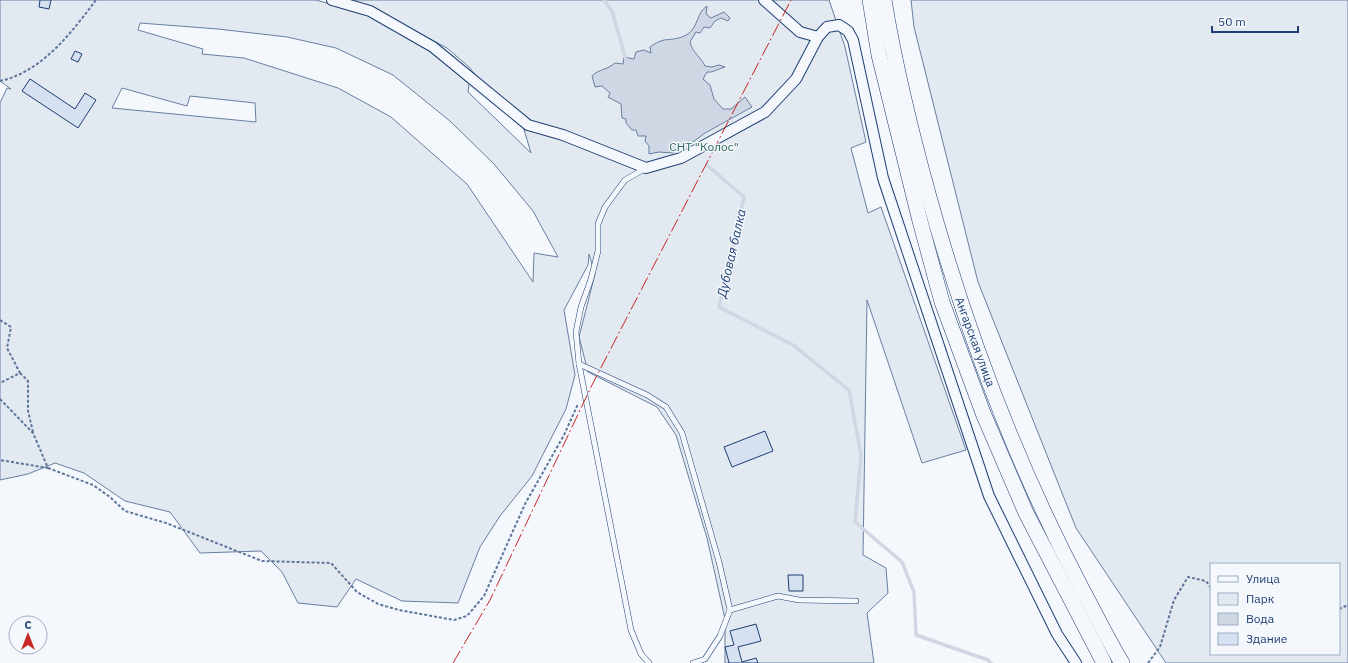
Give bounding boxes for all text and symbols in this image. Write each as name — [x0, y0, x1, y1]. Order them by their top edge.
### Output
scale bar — [1212, 8, 1298, 34]
text: 50 m — [1218, 14, 1246, 29]
park label: СНТ "Колос" — [669, 139, 739, 154]
water label: Дубовая балка — [713, 207, 750, 300]
street label: Ангарская улица — [952, 295, 999, 389]
legend — [1210, 563, 1340, 655]
text: Улица — [1246, 571, 1280, 586]
text: Парк — [1246, 591, 1275, 606]
text: Вода — [1246, 611, 1275, 626]
north arrow — [8, 615, 48, 655]
text: С — [24, 618, 32, 632]
text: Здание — [1246, 631, 1288, 646]

